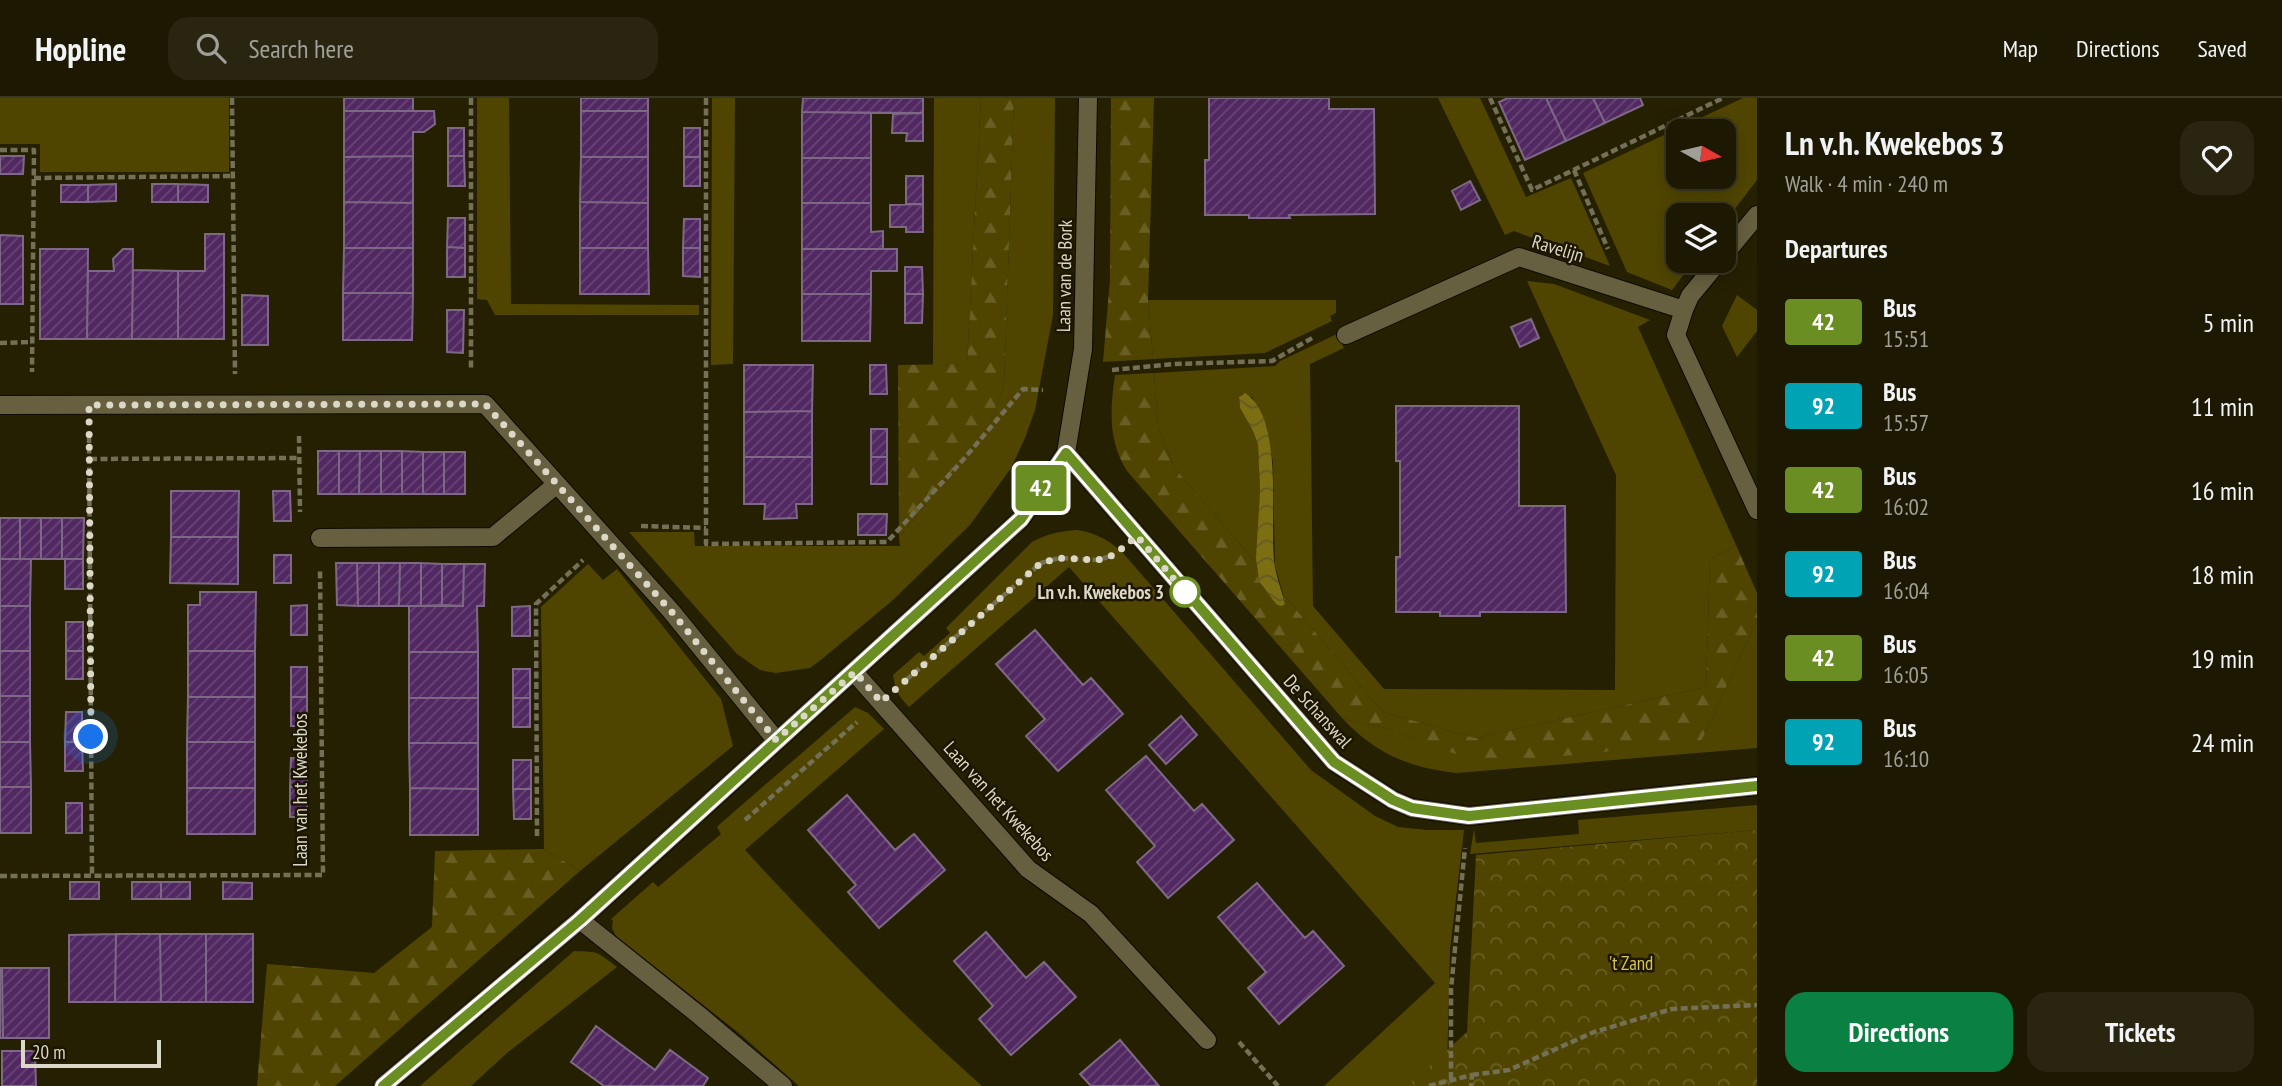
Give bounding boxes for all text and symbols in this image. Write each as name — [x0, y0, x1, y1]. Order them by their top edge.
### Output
search box — [168, 17, 658, 80]
text: Hopline — [35, 27, 126, 70]
icon: search — [192, 29, 230, 67]
text: Search here — [248, 32, 354, 65]
text: Map — [2003, 33, 2038, 64]
text: Directions — [2076, 33, 2160, 64]
text: Saved — [2198, 33, 2247, 64]
north arrow — [1666, 119, 1736, 189]
map controls — [1666, 119, 1736, 273]
text: Ln v.h. Kwekebos 3 — [1785, 121, 2005, 164]
button: heart — [2180, 121, 2254, 195]
text: Walk · 4 min · 240 m — [1785, 169, 1948, 198]
button: layers — [1666, 203, 1736, 273]
street label: Laan van de Bork — [1051, 219, 1077, 332]
street label: Ravelijn — [1529, 229, 1587, 267]
text: Departures — [1785, 232, 1888, 265]
text: Bus — [1883, 291, 1916, 324]
text: 42 — [1812, 306, 1835, 337]
text: 5 min — [2203, 306, 2254, 339]
text: 15:51 — [1883, 324, 1929, 353]
text: Bus — [1883, 375, 1916, 408]
text: 92 — [1812, 390, 1835, 421]
text: 11 min — [2191, 390, 2254, 423]
text: 15:57 — [1883, 408, 1929, 437]
text: Bus — [1883, 459, 1916, 492]
line badge: 42 — [1010, 465, 1072, 511]
text: 42 — [1030, 472, 1052, 503]
text: 42 — [1812, 474, 1835, 505]
text: 16 min — [2191, 474, 2254, 507]
text: 16:02 — [1883, 492, 1929, 521]
text: Bus — [1883, 543, 1916, 576]
text: 92 — [1812, 558, 1835, 589]
text: 18 min — [2191, 558, 2254, 591]
text: 16:04 — [1883, 576, 1929, 605]
marker: Ln v.h. Kwekebos 3 — [1170, 577, 1200, 607]
place label: Ln v.h. Kwekebos 3 — [1037, 580, 1164, 604]
text: Bus — [1883, 627, 1916, 660]
text: 42 — [1812, 642, 1835, 673]
text: 19 min — [2191, 642, 2254, 675]
text: 16:05 — [1883, 660, 1929, 689]
street label: De Schanswal — [1279, 669, 1358, 753]
text: Bus — [1883, 711, 1916, 744]
street label: Laan van het Kwekebos — [288, 713, 312, 867]
your location — [73, 719, 108, 754]
text: 92 — [1812, 726, 1835, 757]
text: 24 min — [2191, 726, 2254, 759]
street label: Laan van het Kwekebos — [939, 736, 1059, 866]
text: 16:10 — [1883, 744, 1929, 773]
park label: 't Zand — [1609, 951, 1653, 975]
button: Directions — [1785, 992, 2013, 1072]
button: Tickets — [2027, 992, 2254, 1072]
scale bar — [21, 1037, 161, 1069]
text: 20 m — [32, 1040, 66, 1064]

